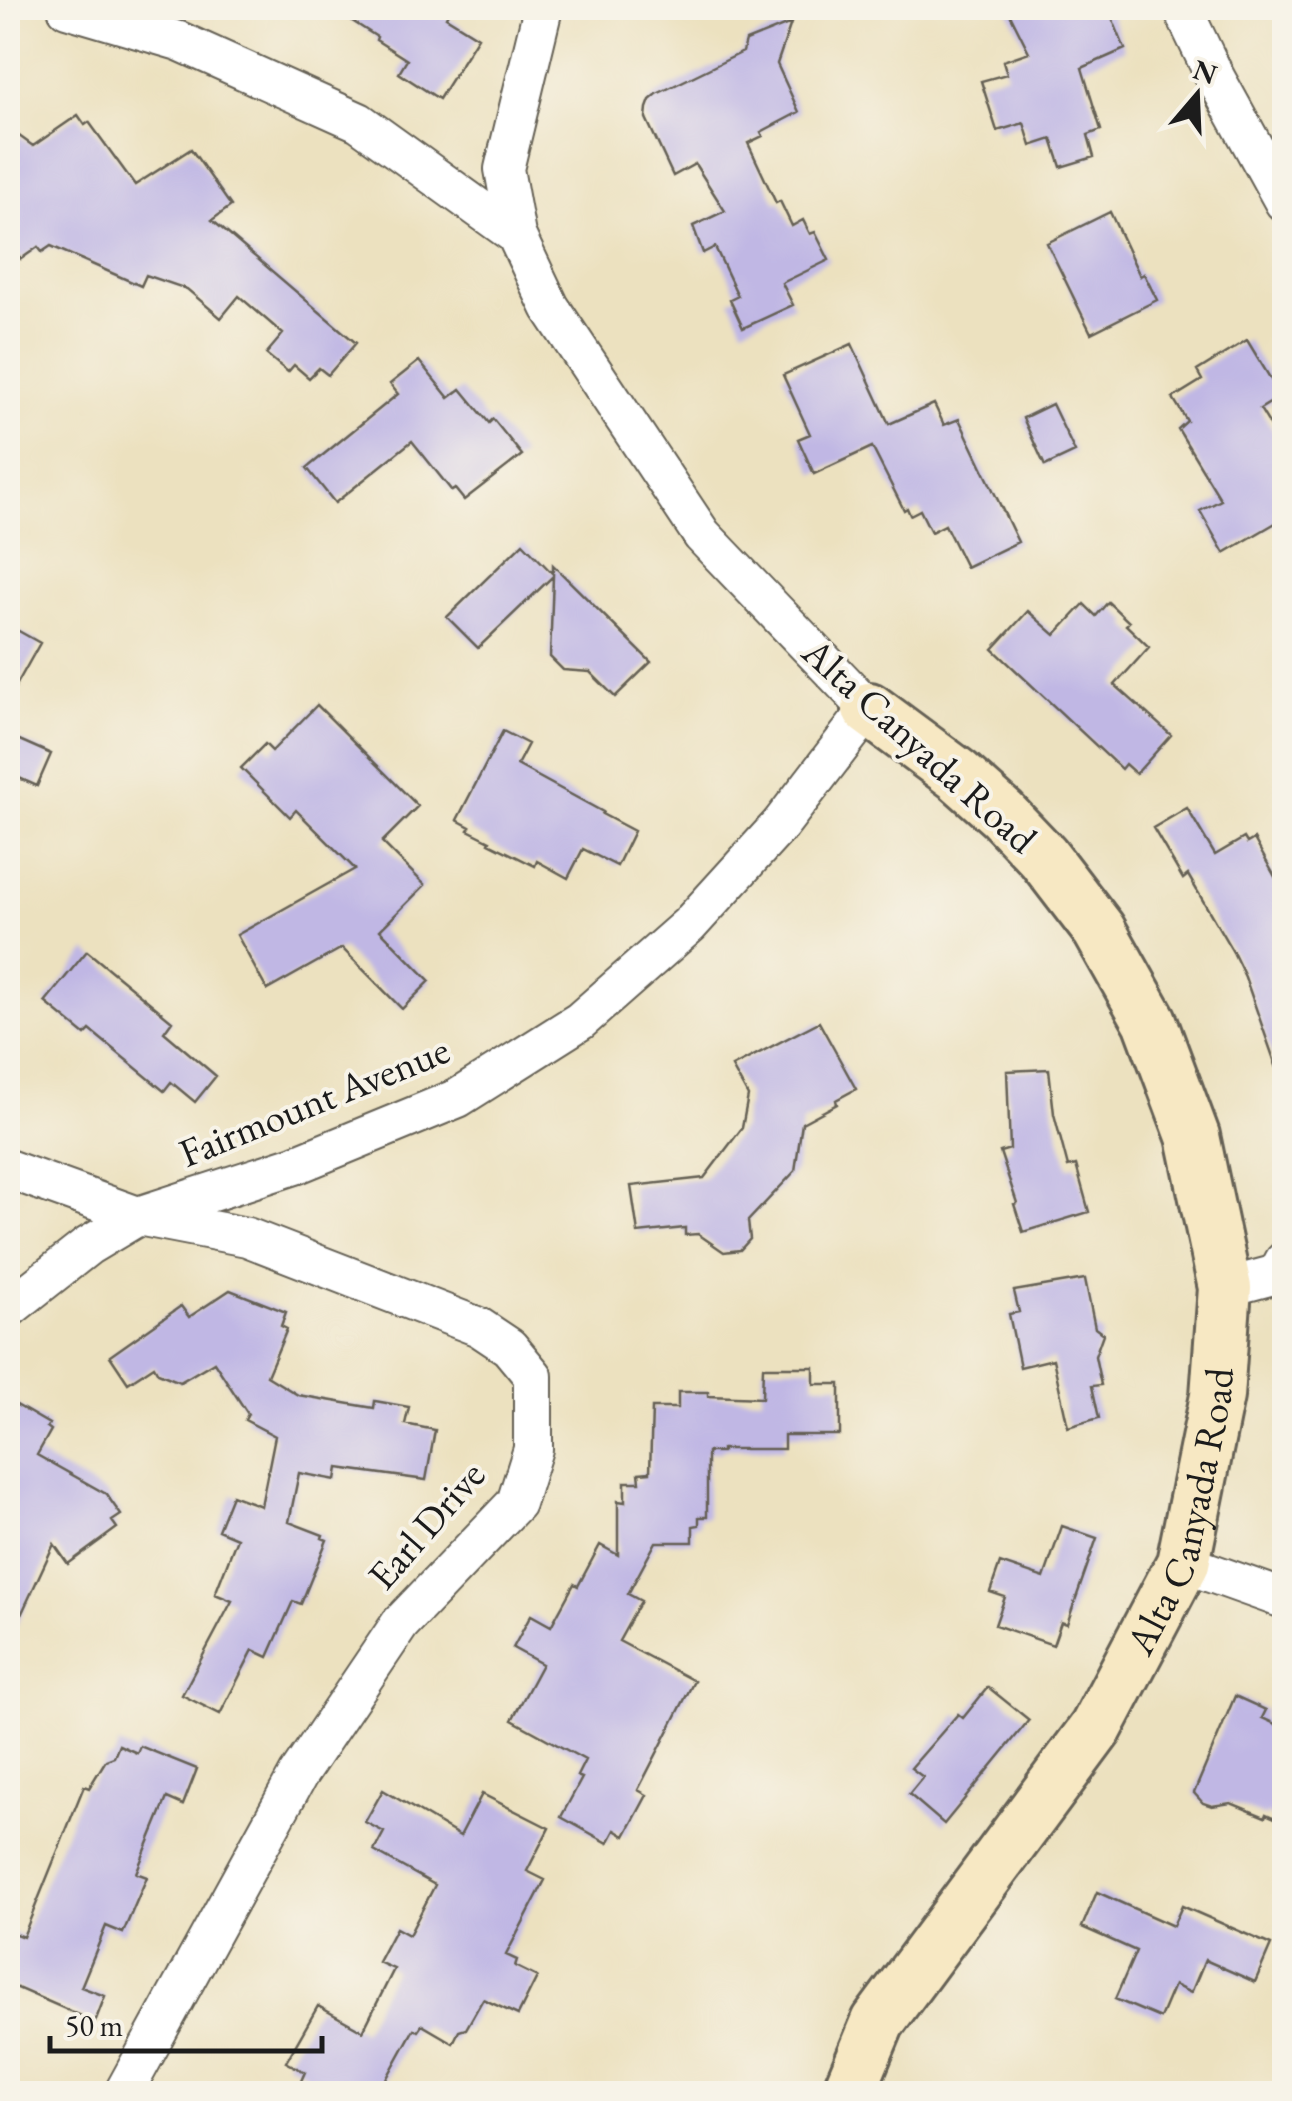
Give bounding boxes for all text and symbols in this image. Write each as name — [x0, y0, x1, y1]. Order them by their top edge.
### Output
north arrow — [1147, 45, 1247, 145]
text: N — [1189, 51, 1222, 92]
street label: Alta Canyada Road — [791, 625, 1049, 865]
street label: Fairmount Avenue — [171, 1023, 457, 1179]
street label: Alta Canyada Road — [1113, 1365, 1245, 1664]
street label: Earl Drive — [356, 1450, 496, 1600]
scale bar — [50, 1991, 322, 2053]
text: 50 m — [65, 2006, 123, 2045]

